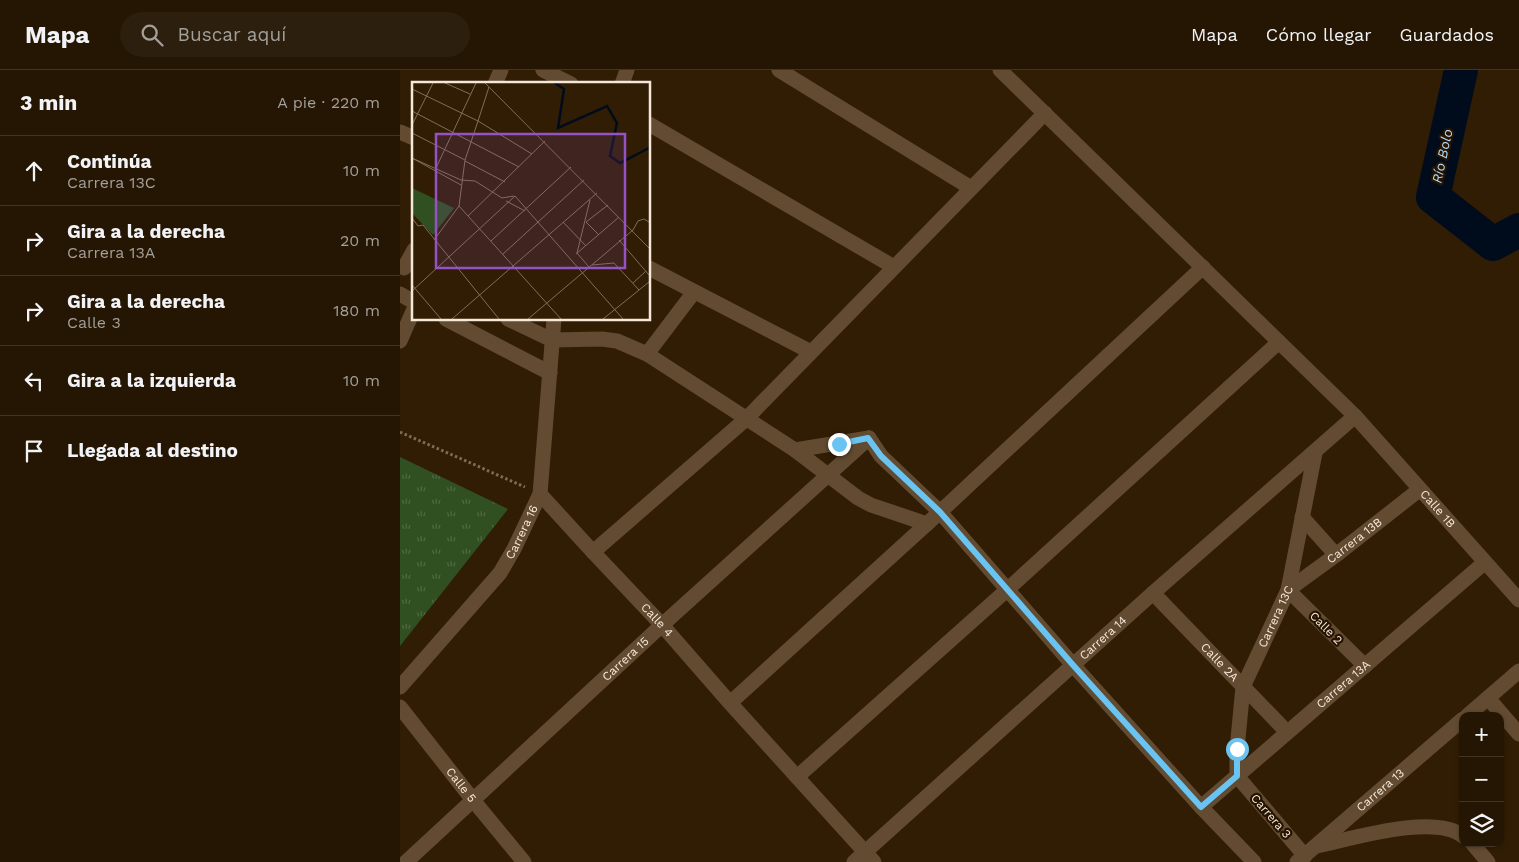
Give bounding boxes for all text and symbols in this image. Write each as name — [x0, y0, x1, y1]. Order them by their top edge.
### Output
search box — [120, 12, 470, 57]
text: Mapa — [25, 21, 90, 49]
icon: search — [138, 21, 166, 49]
text: Buscar aquí — [178, 23, 286, 46]
text: Mapa — [1191, 24, 1238, 45]
text: Cómo llegar — [1266, 24, 1372, 45]
text: Guardados — [1400, 24, 1494, 45]
inset map — [412, 82, 650, 320]
text: 3 min — [20, 90, 77, 115]
text: A pie · 220 m — [277, 93, 380, 112]
water label: Río Bolo — [1428, 127, 1456, 185]
text: Continúa — [67, 150, 151, 173]
icon: ahead — [20, 157, 48, 185]
text: 10 m — [343, 161, 380, 180]
text: Carrera 13C — [67, 173, 156, 192]
text: Gira a la derecha — [67, 220, 225, 243]
icon: right — [20, 227, 48, 255]
text: 20 m — [340, 231, 380, 250]
text: Carrera 13A — [67, 243, 155, 262]
text: Gira a la derecha — [67, 290, 225, 313]
icon: right — [20, 297, 48, 325]
text: 180 m — [333, 301, 380, 320]
text: Calle 3 — [67, 313, 121, 332]
icon: left — [20, 367, 48, 395]
text: Gira a la izquierda — [67, 369, 236, 392]
text: 10 m — [343, 371, 380, 390]
route end — [828, 433, 851, 456]
icon: arrive — [20, 437, 48, 465]
text: Llegada al destino — [67, 439, 238, 462]
street label: Calle 1B — [1417, 487, 1458, 531]
street label: Carrera 16 — [503, 503, 541, 562]
street label: Carrera 13B — [1324, 515, 1385, 566]
street label: Carrera 13C — [1255, 583, 1296, 650]
street label: Calle 4 — [638, 600, 676, 640]
street label: Calle 2 — [1307, 609, 1345, 647]
street label: Carrera 14 — [1077, 613, 1130, 663]
street label: Carrera 15 — [599, 634, 652, 684]
street label: Calle 2A — [1198, 640, 1242, 684]
street label: Carrera 13A — [1314, 657, 1373, 711]
map controls — [1459, 712, 1504, 847]
button: + — [1459, 712, 1504, 757]
route start — [1226, 738, 1249, 761]
button: − — [1459, 757, 1504, 802]
street label: Calle 5 — [443, 765, 479, 805]
street label: Carrera 13 — [1354, 766, 1407, 815]
street label: Carrera 3 — [1248, 791, 1294, 841]
button: layers — [1459, 802, 1504, 847]

